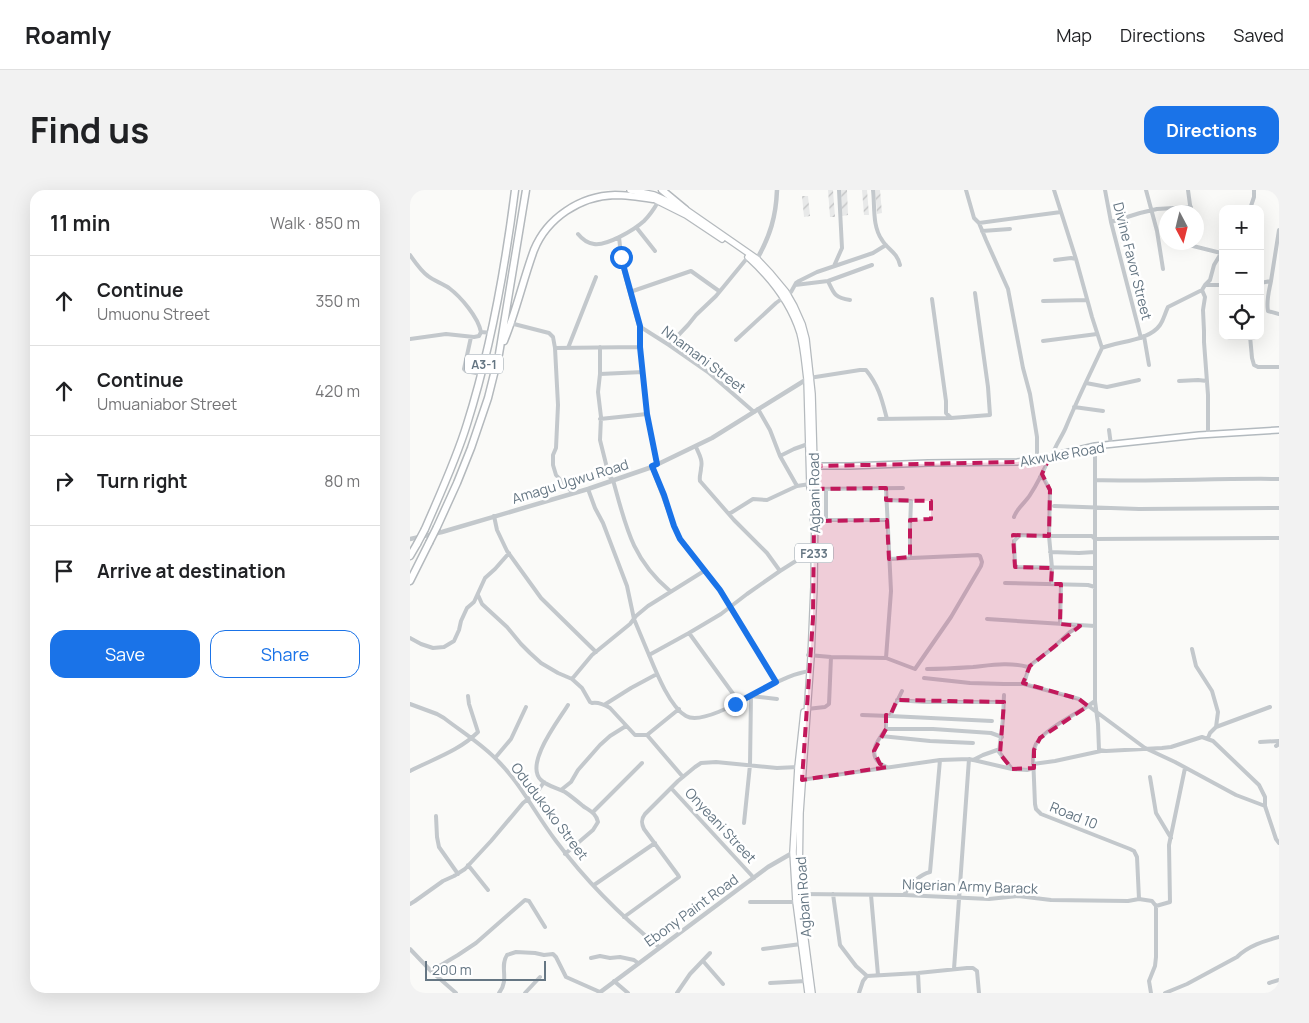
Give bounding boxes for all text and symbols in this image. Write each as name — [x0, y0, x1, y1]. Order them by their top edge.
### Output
text: Roamly — [25, 18, 111, 51]
text: Map — [1056, 23, 1092, 47]
text: Directions — [1120, 23, 1205, 47]
text: Saved — [1233, 23, 1284, 47]
text: Find us — [30, 106, 149, 154]
button: Directions — [1144, 106, 1279, 154]
street label: Divine Favor Street — [1109, 200, 1157, 322]
north arrow — [1159, 205, 1204, 250]
map controls — [1219, 205, 1264, 340]
button: + — [1219, 205, 1264, 250]
text: 11 min — [50, 209, 111, 237]
text: Walk · 850 m — [270, 212, 360, 234]
route start — [610, 246, 633, 269]
button: − — [1219, 250, 1264, 295]
text: Continue — [97, 277, 183, 303]
icon: ahead — [50, 287, 78, 315]
text: 350 m — [315, 290, 360, 312]
button: locate — [1219, 295, 1264, 340]
text: Umuonu Street — [97, 303, 210, 325]
street label: Nnamani Street — [658, 321, 750, 397]
road number: A3-1 — [465, 354, 503, 373]
text: Continue — [97, 367, 183, 393]
icon: ahead — [50, 377, 78, 405]
text: 420 m — [315, 380, 360, 402]
text: Umuaniabor Street — [97, 393, 237, 415]
street label: Akwuke Road — [1018, 437, 1106, 471]
street label: Agbani Road — [804, 452, 824, 534]
street label: Amagu Ugwu Road — [509, 454, 631, 508]
icon: right — [50, 467, 78, 495]
text: Turn right — [97, 468, 187, 494]
text: 80 m — [324, 470, 360, 492]
road number: F233 — [795, 543, 833, 562]
icon: arrive — [50, 557, 78, 585]
text: Arrive at destination — [97, 558, 286, 584]
button: Save — [50, 630, 200, 678]
button: Share — [210, 630, 360, 678]
route end — [724, 693, 747, 716]
street label: Odudukoko Street — [507, 758, 593, 864]
street label: Onyeani Street — [681, 783, 761, 867]
street label: Road 10 — [1047, 797, 1101, 833]
street label: Agbani Road — [791, 856, 815, 938]
street label: Ebony Paint Road — [640, 869, 742, 951]
street label: Nigerian Army Barack — [902, 874, 1039, 898]
scale bar — [425, 958, 546, 981]
text: 200 m — [432, 960, 472, 979]

